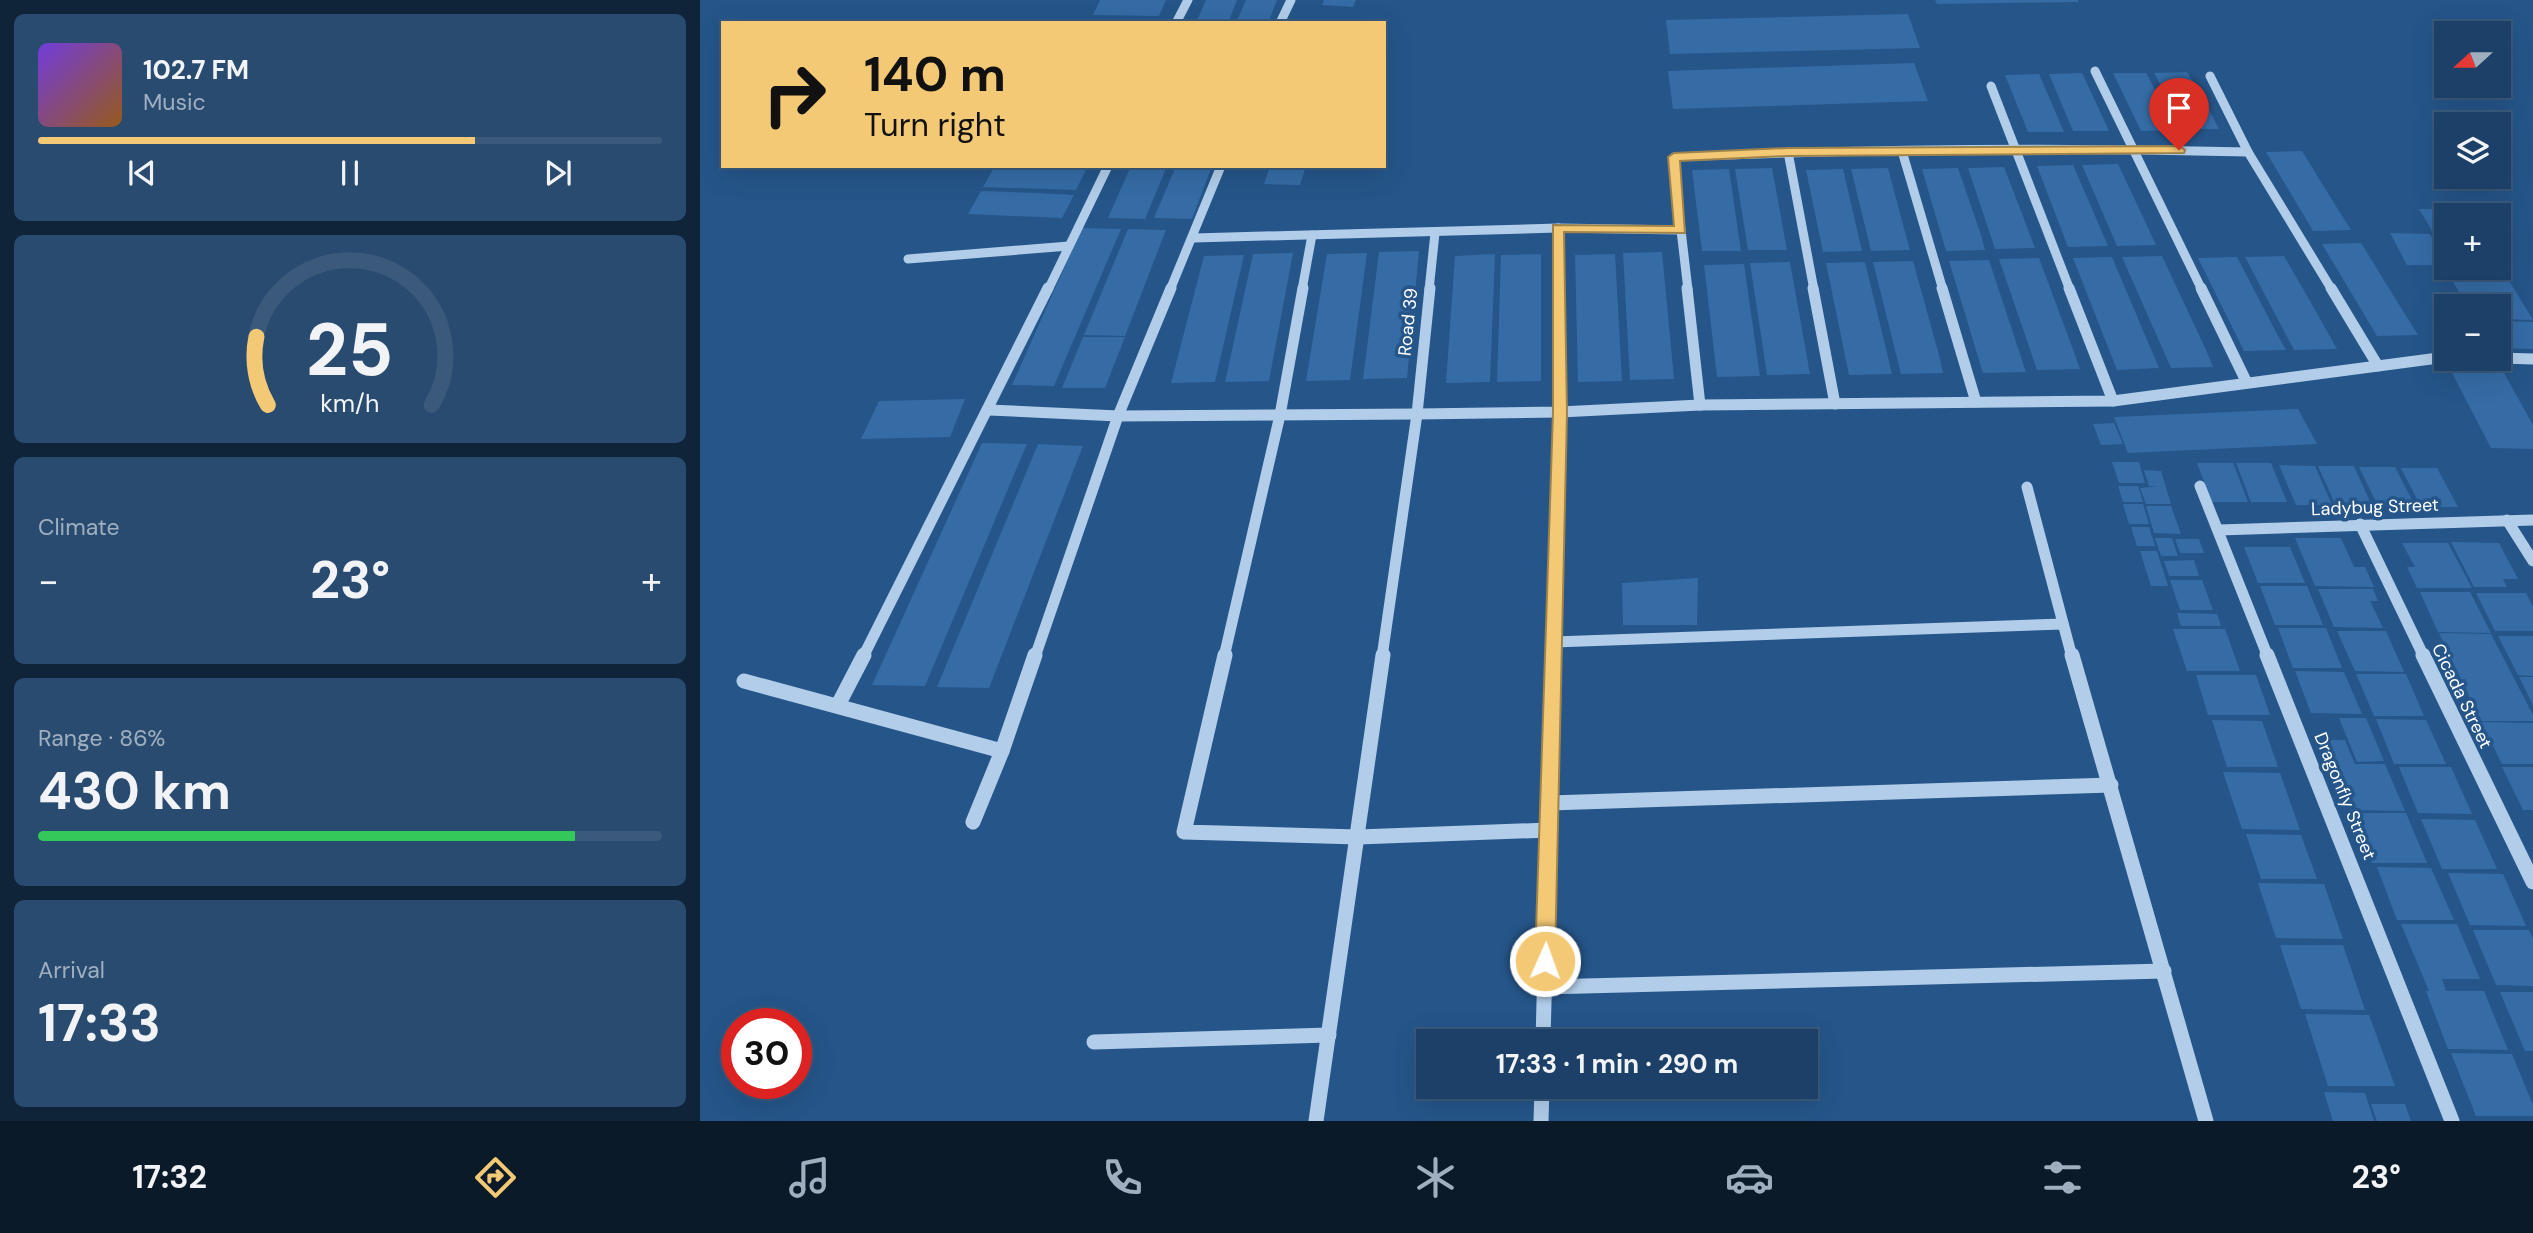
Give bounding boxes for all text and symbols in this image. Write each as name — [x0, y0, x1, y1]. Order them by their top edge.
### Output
north arrow — [2434, 21, 2511, 98]
map controls — [2434, 21, 2511, 371]
text: 140 m — [864, 42, 1006, 106]
icon: right — [749, 49, 840, 140]
text: 102.7 FM — [143, 53, 249, 87]
pin — [2149, 78, 2209, 150]
text: Music — [143, 87, 206, 117]
icon: arrive — [2160, 89, 2198, 127]
text: Turn right — [864, 104, 1006, 146]
button: layers — [2434, 112, 2511, 189]
icon: previous — [123, 154, 161, 192]
icon: pause — [331, 154, 369, 192]
icon: next — [539, 154, 577, 192]
button: + — [2434, 203, 2511, 280]
street label: Road 39 — [1393, 287, 1423, 357]
button: − — [2434, 294, 2511, 371]
text: 25 — [306, 304, 394, 399]
text: km/h — [320, 387, 380, 420]
street label: Ladybug Street — [2311, 493, 2439, 521]
text: Climate — [38, 512, 120, 542]
text: 23° — [310, 546, 390, 614]
text: − — [38, 556, 59, 606]
text: + — [641, 556, 662, 606]
street label: Cicada Street — [2426, 639, 2498, 753]
text: Range · 86% — [38, 723, 165, 753]
street label: Dragonfly Street — [2309, 729, 2381, 863]
text: 430 km — [38, 757, 231, 825]
position arrow — [1508, 924, 1582, 998]
text: Arrival — [38, 955, 105, 985]
text: 17:33 — [38, 989, 161, 1057]
speed limit sign: 30 — [721, 1008, 812, 1099]
text: 17:33 · 1 min · 290 m — [1496, 1047, 1738, 1081]
icon: directions — [471, 1153, 520, 1202]
icon: music — [785, 1153, 834, 1202]
icon: phone — [1098, 1153, 1147, 1202]
icon: climate — [1411, 1153, 1460, 1202]
icon: car — [1725, 1153, 1774, 1202]
icon: filters — [2038, 1153, 2087, 1202]
text: 17:32 — [132, 1156, 207, 1198]
text: 23° — [2351, 1156, 2401, 1198]

